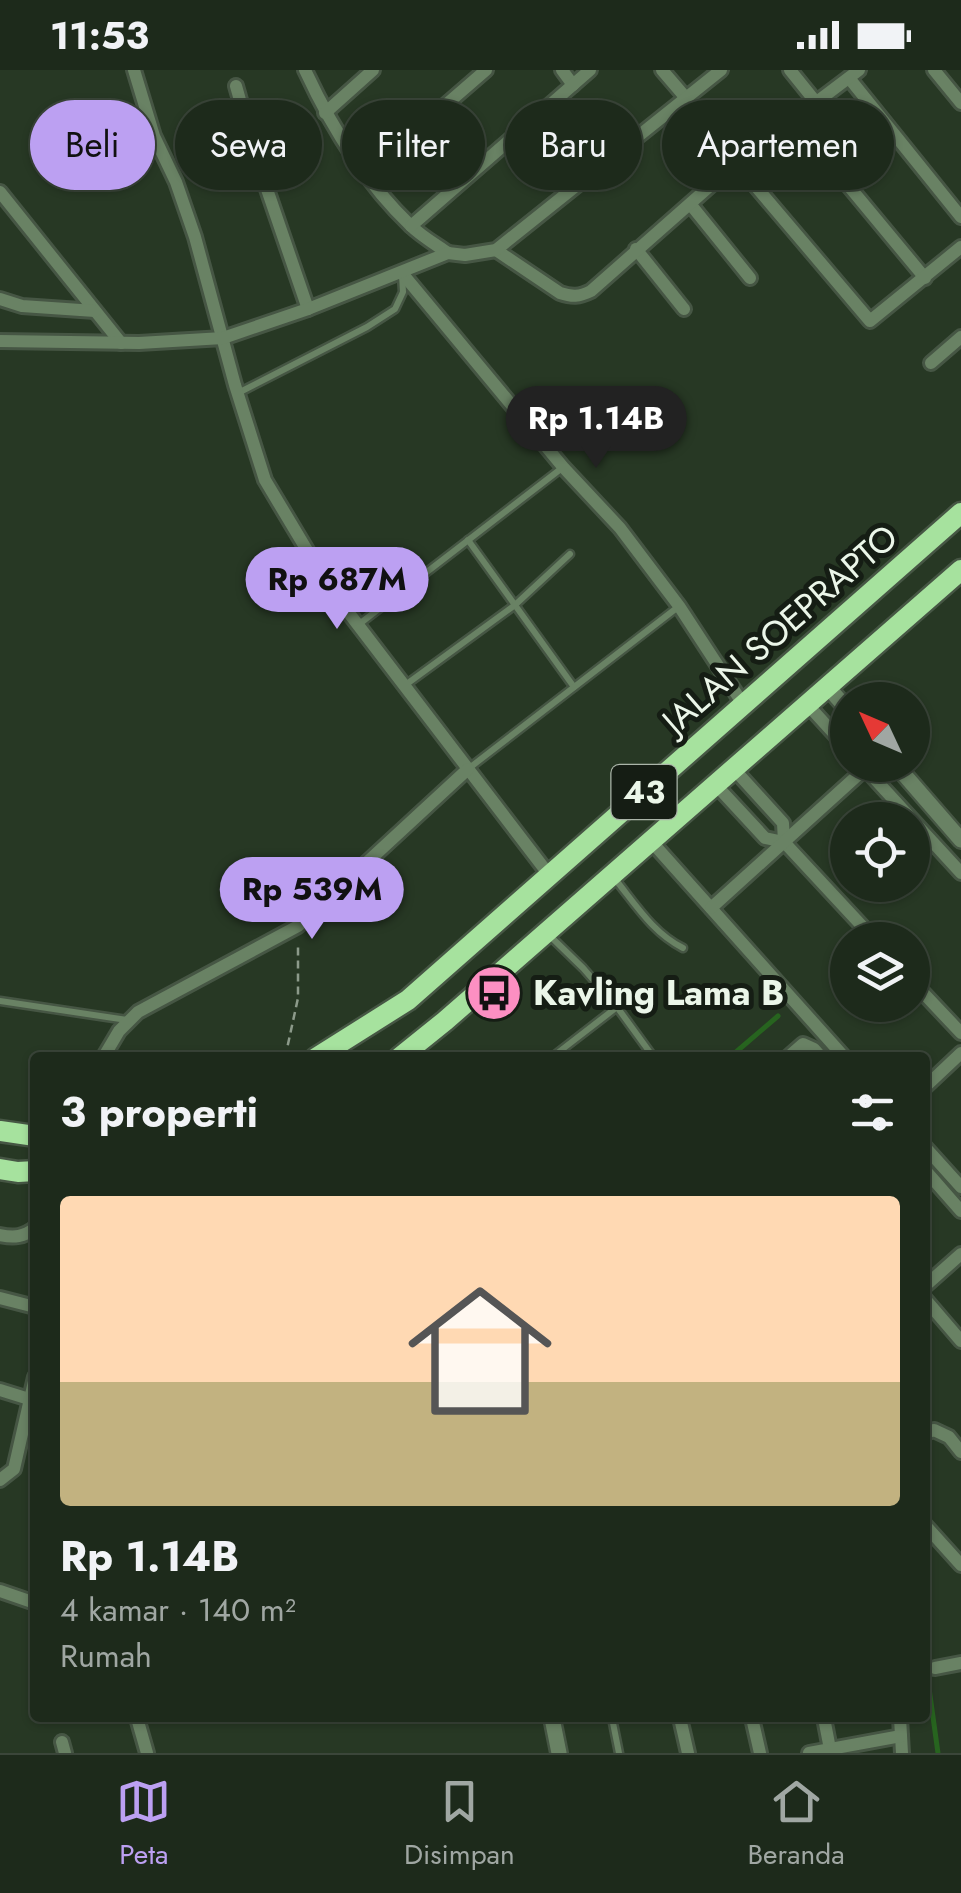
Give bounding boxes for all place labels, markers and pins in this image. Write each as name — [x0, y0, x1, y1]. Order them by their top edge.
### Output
pin: Rp 1.14B — [493, 386, 699, 471]
pin: Rp 687M — [245, 547, 429, 632]
pin: Rp 539M — [220, 857, 404, 942]
bus stop icon: Kavling Lama B — [464, 963, 524, 1023]
place label: Kavling Lama B — [533, 968, 784, 1018]

